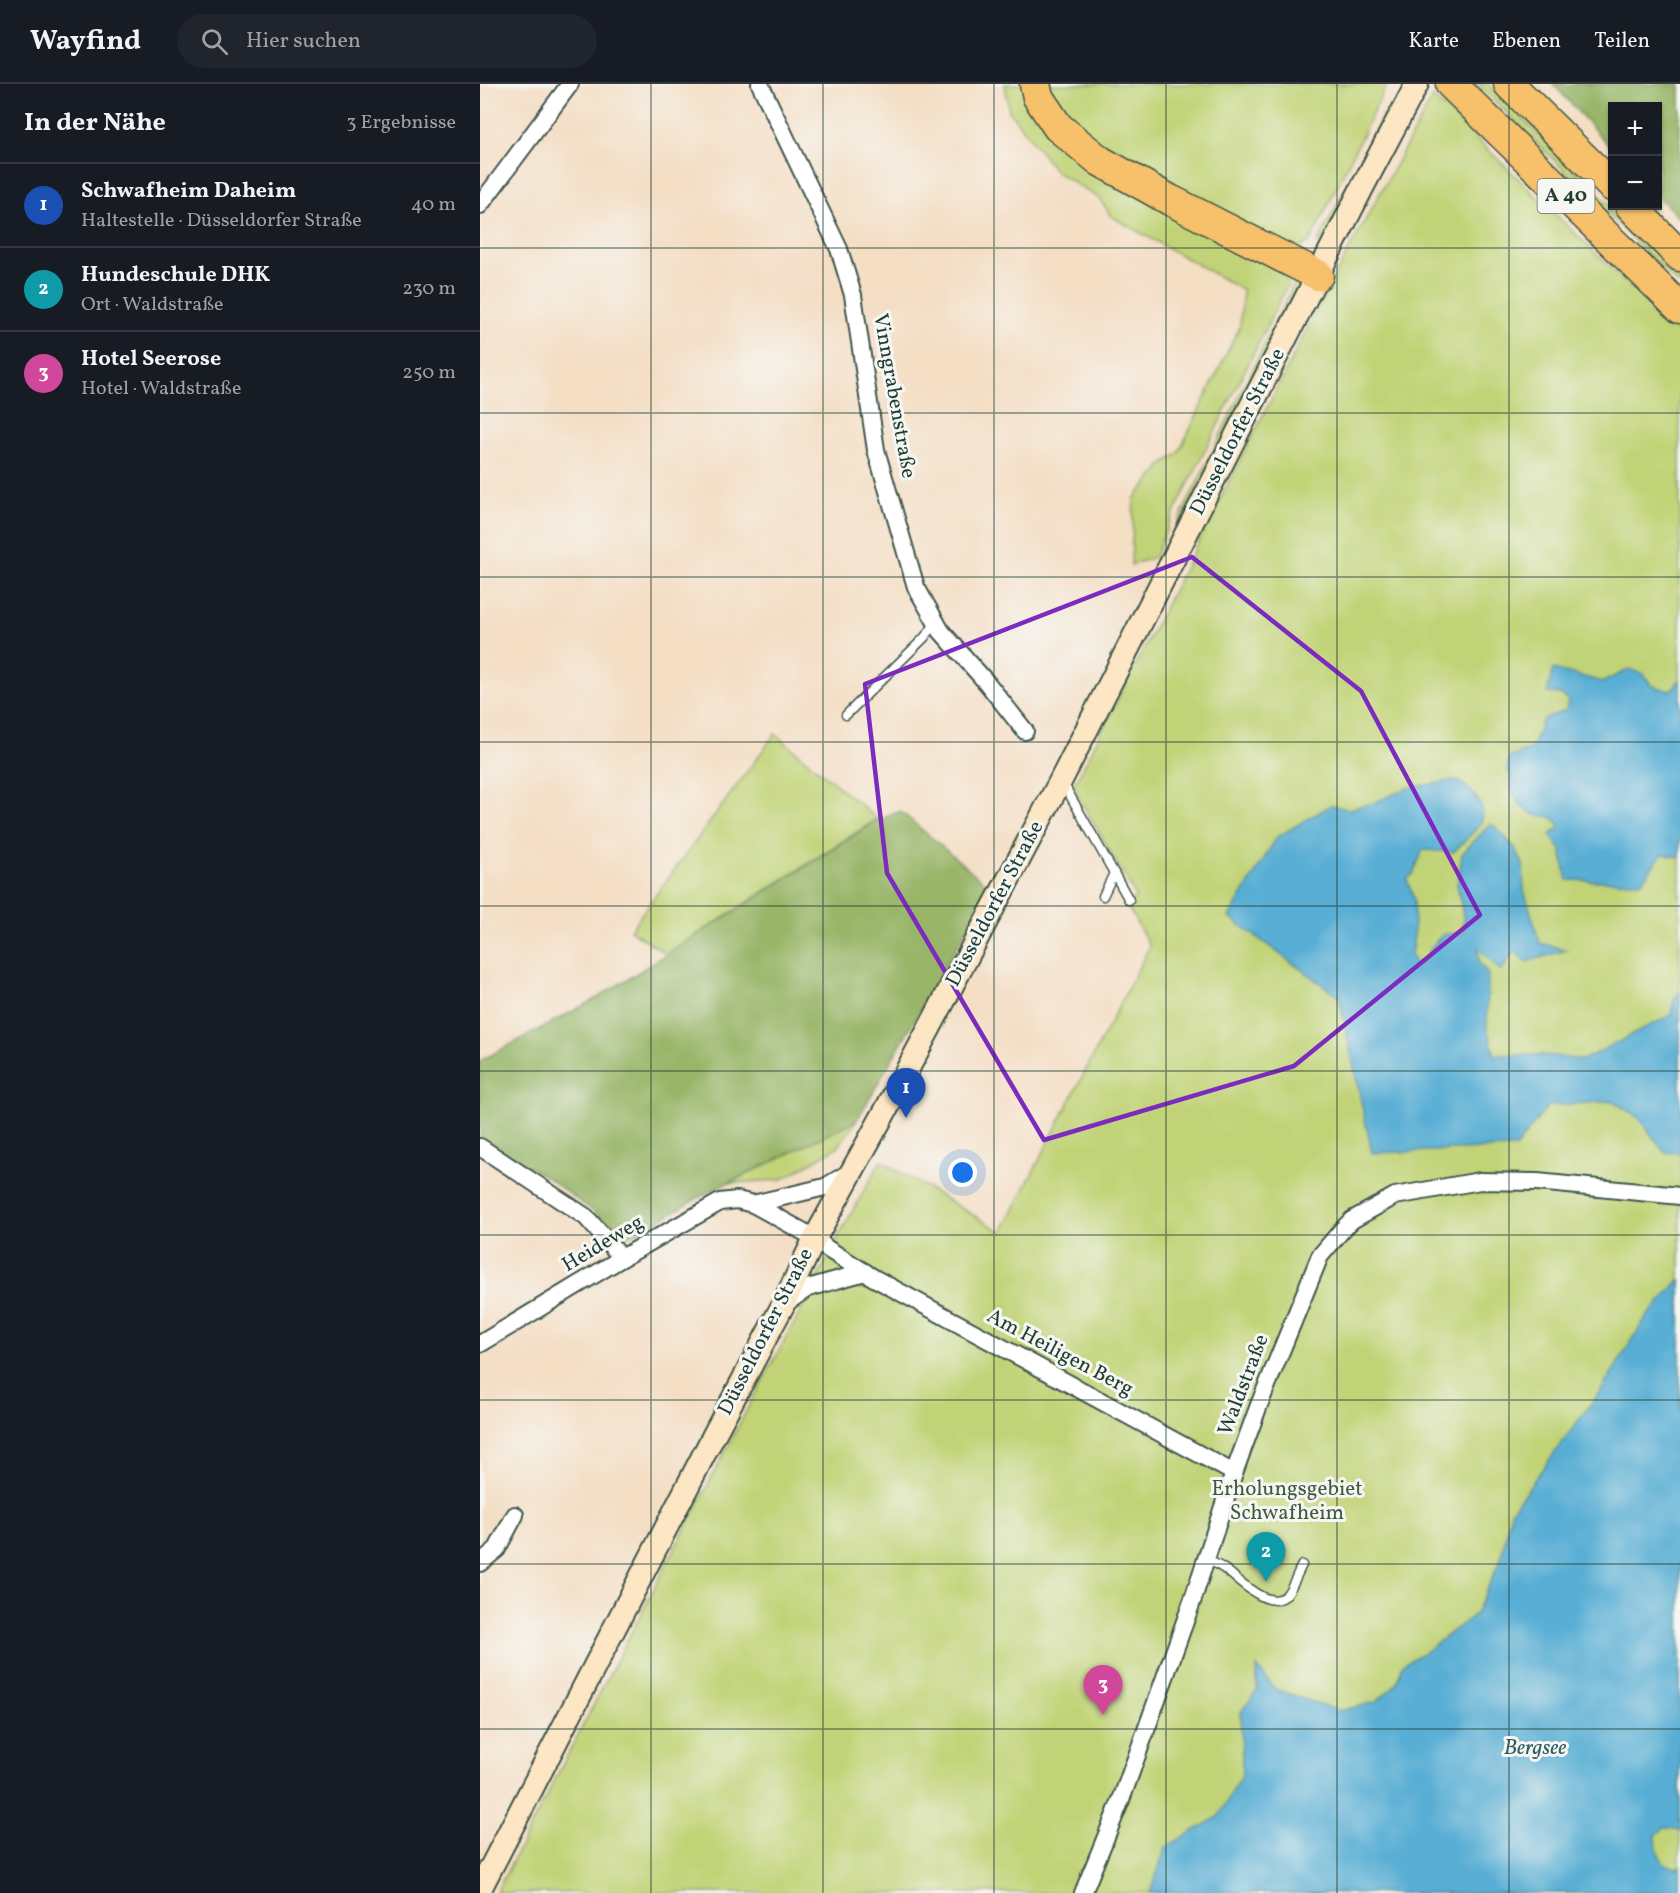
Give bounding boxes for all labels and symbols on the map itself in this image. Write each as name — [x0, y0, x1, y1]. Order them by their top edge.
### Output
road number: A 40 — [1538, 179, 1594, 213]
street label: Vinngrabenstraße — [865, 311, 923, 481]
street label: Düsseldorfer Straße — [1183, 343, 1293, 521]
street label: Düsseldorfer Straße — [939, 816, 1051, 992]
pin: 1 — [886, 1068, 926, 1118]
your location — [948, 1158, 977, 1187]
street label: Heideweg — [557, 1208, 649, 1280]
street label: Düsseldorfer Straße — [711, 1243, 821, 1421]
street label: Am Heiligen Berg — [982, 1302, 1138, 1404]
street label: Waldstraße — [1211, 1330, 1277, 1440]
park label: Erholungsgebiet Schwafheim — [1211, 1475, 1363, 1528]
pin: 2 — [1246, 1532, 1286, 1582]
pin: 3 — [1084, 1666, 1122, 1715]
water label: Bergsee — [1504, 1733, 1566, 1764]

